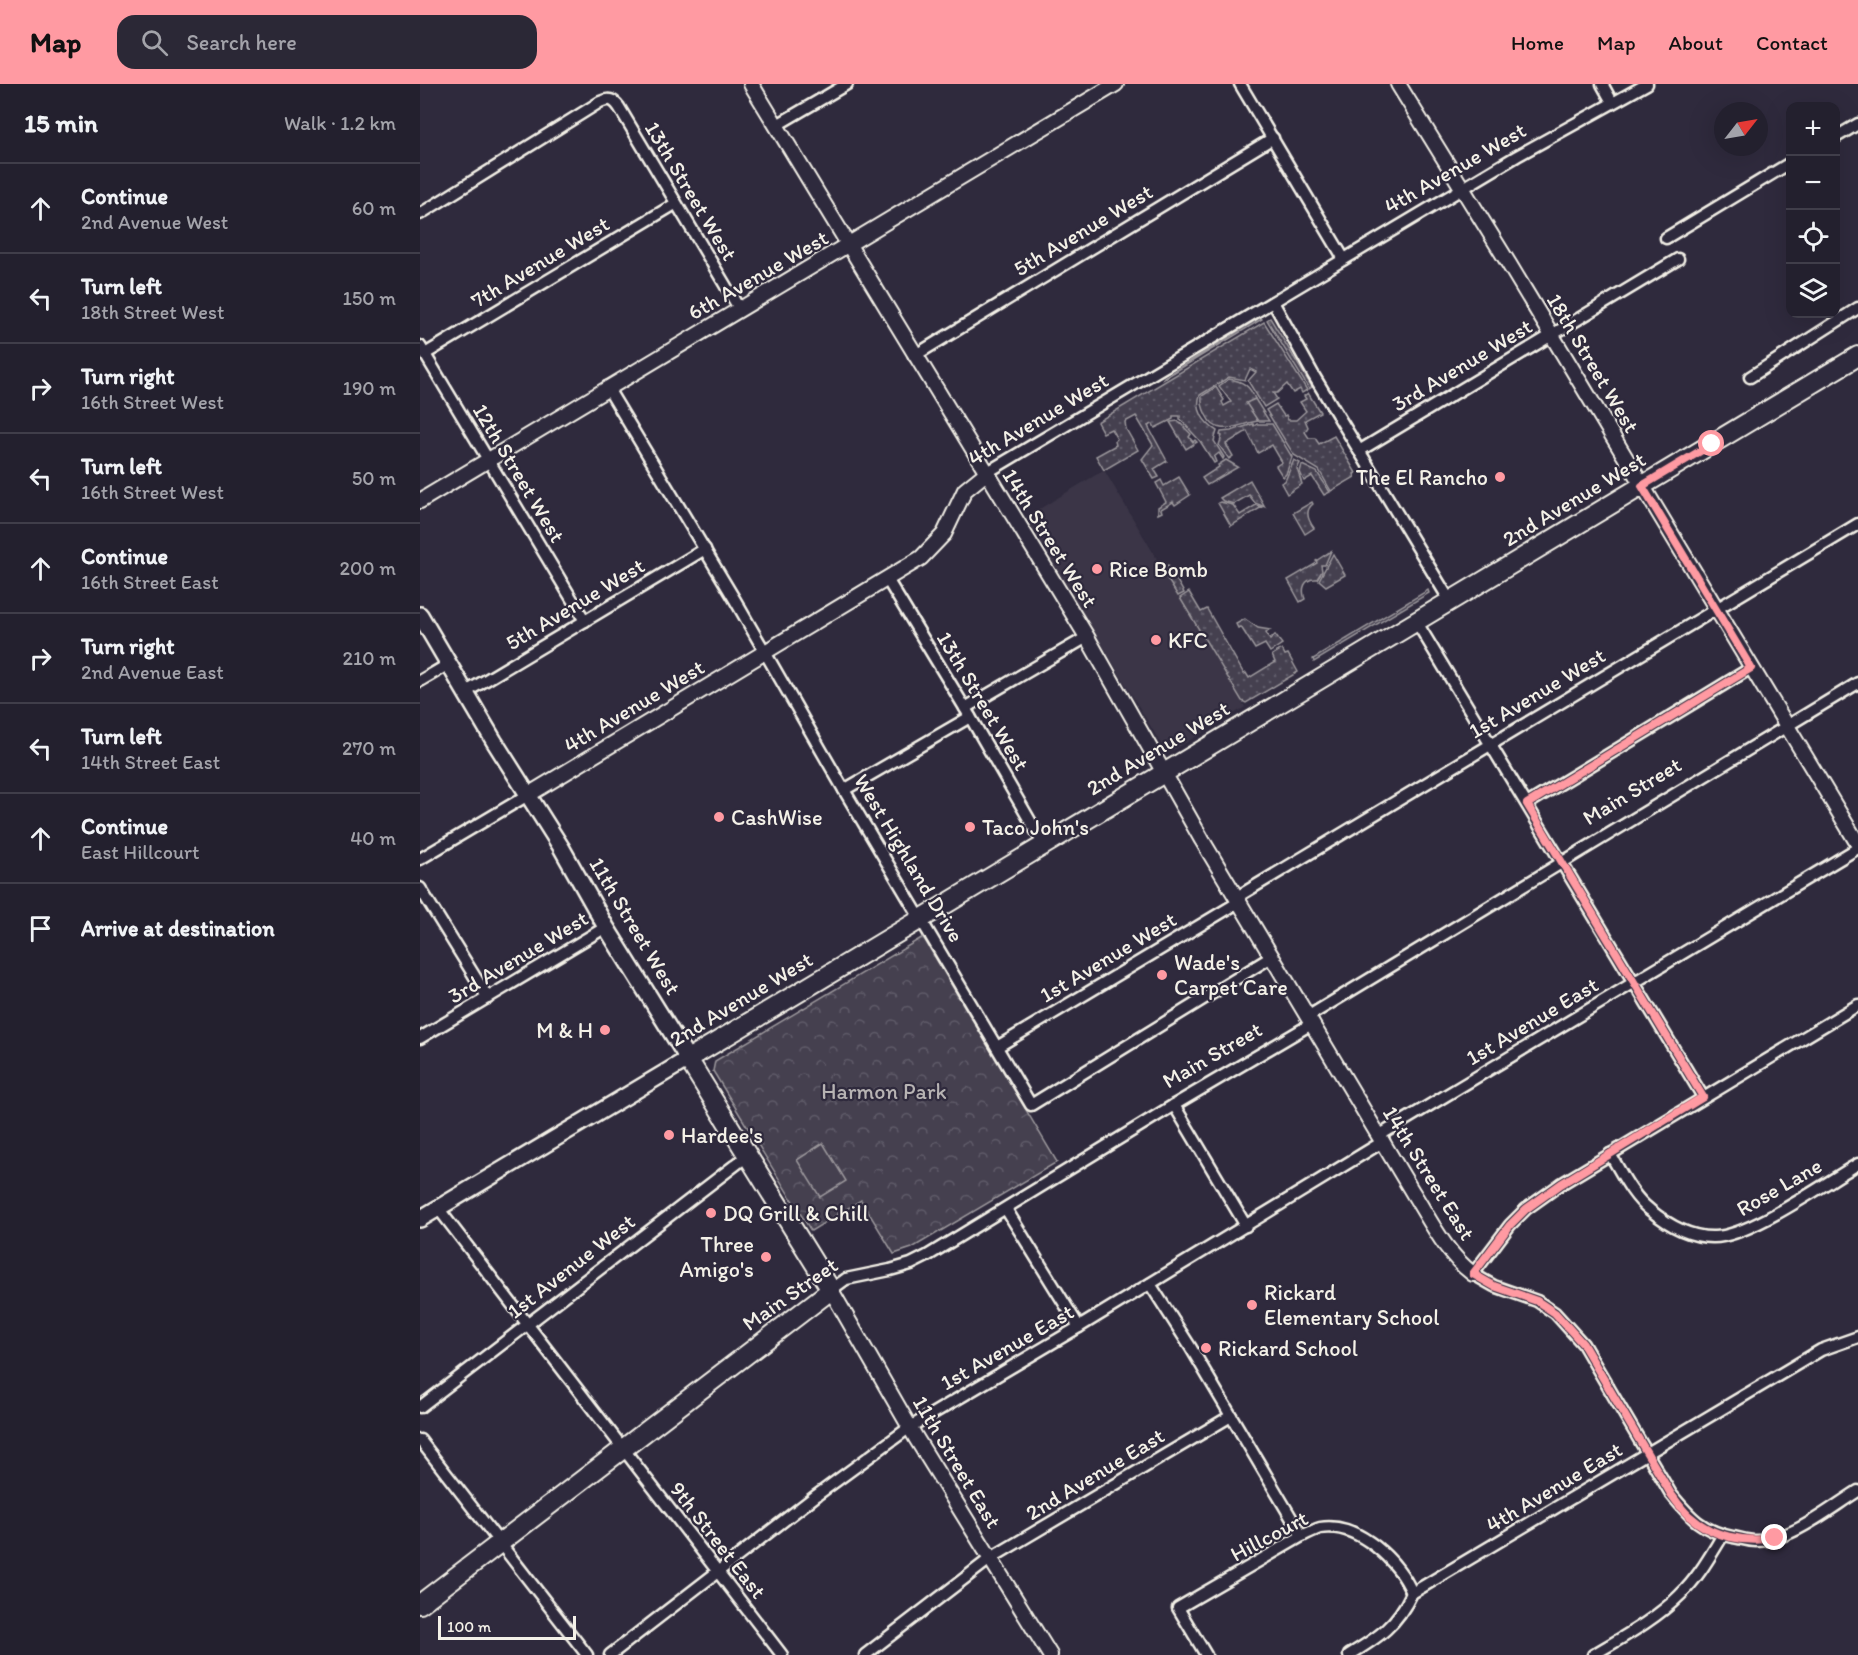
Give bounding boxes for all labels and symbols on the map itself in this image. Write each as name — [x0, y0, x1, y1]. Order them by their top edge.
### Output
north arrow — [1714, 102, 1768, 156]
street label: 13th Street West — [639, 116, 743, 266]
street label: 4th Avenue West — [1379, 117, 1531, 219]
street label: 5th Avenue West — [1009, 178, 1157, 282]
street label: 7th Avenue West — [466, 210, 614, 314]
street label: 6th Avenue West — [683, 224, 833, 326]
street label: 18th Street West — [1541, 288, 1645, 438]
street label: 3rd Avenue West — [1387, 313, 1537, 417]
street label: 4th Avenue West — [963, 366, 1113, 472]
street label: 12th Street West — [467, 399, 571, 547]
route start — [1698, 430, 1724, 456]
street label: 2nd Avenue West — [1498, 446, 1650, 552]
street label: 14th Street West — [996, 463, 1104, 613]
place label: The El Rancho — [1356, 464, 1488, 491]
marker: The El Rancho — [1493, 470, 1507, 484]
street label: 5th Avenue West — [501, 552, 649, 656]
place label: Rice Bomb — [1109, 556, 1208, 583]
marker: Rice Bomb — [1090, 562, 1104, 576]
street label: 13th Street West — [931, 626, 1035, 776]
place label: KFC — [1168, 627, 1208, 654]
marker: KFC — [1149, 633, 1163, 647]
street label: 1st Avenue West — [1464, 642, 1610, 744]
street label: 4th Avenue West — [559, 653, 709, 759]
street label: 2nd Avenue West — [1082, 695, 1234, 801]
street label: Main Street — [1578, 751, 1686, 831]
street label: West Highland Drive — [848, 769, 970, 947]
place label: CashWise — [731, 804, 823, 831]
marker: CashWise — [712, 810, 726, 824]
place label: Taco John's — [982, 814, 1089, 841]
marker: Taco John's — [963, 820, 977, 834]
street label: 11th Street West — [583, 852, 687, 1000]
street label: 3rd Avenue West — [443, 905, 593, 1009]
street label: 1st Avenue West — [1035, 906, 1181, 1008]
street label: 2nd Avenue West — [665, 946, 817, 1052]
place label: Wade's Carpet Care — [1174, 949, 1288, 1001]
marker: Wade's Carpet Care — [1155, 968, 1169, 982]
street label: 1st Avenue East — [1461, 971, 1603, 1071]
street label: Main Street — [1157, 1016, 1267, 1094]
place label: M & H — [536, 1017, 593, 1044]
marker: M & H — [598, 1023, 612, 1037]
park label: Harmon Park — [821, 1078, 947, 1105]
street label: 14th Street East — [1377, 1101, 1481, 1245]
place label: Hardee's — [681, 1122, 763, 1149]
marker: Hardee's — [662, 1128, 676, 1142]
street label: Rose Lane — [1731, 1152, 1827, 1222]
place label: DQ Grill & Chill — [723, 1200, 869, 1227]
marker: DQ Grill & Chill — [704, 1206, 718, 1220]
street label: 1st Avenue West — [502, 1208, 640, 1324]
place label: Three Amigo's — [679, 1231, 754, 1283]
marker: Three Amigo's — [759, 1250, 773, 1264]
street label: Main Street — [737, 1251, 843, 1337]
place label: Rickard Elementary School — [1264, 1279, 1439, 1331]
street label: 1st Avenue East — [935, 1298, 1079, 1396]
marker: Rickard Elementary School — [1245, 1298, 1259, 1312]
place label: Rickard School — [1218, 1335, 1358, 1362]
marker: Rickard School — [1199, 1341, 1213, 1355]
street label: 11th Street East — [907, 1391, 1007, 1533]
street label: 2nd Avenue East — [1021, 1422, 1169, 1526]
street label: 4th Avenue East — [1481, 1436, 1627, 1538]
street label: 9th Street East — [664, 1476, 772, 1604]
street label: Hillcourt — [1226, 1504, 1312, 1568]
route end — [1761, 1524, 1787, 1550]
scale bar — [438, 1613, 576, 1640]

